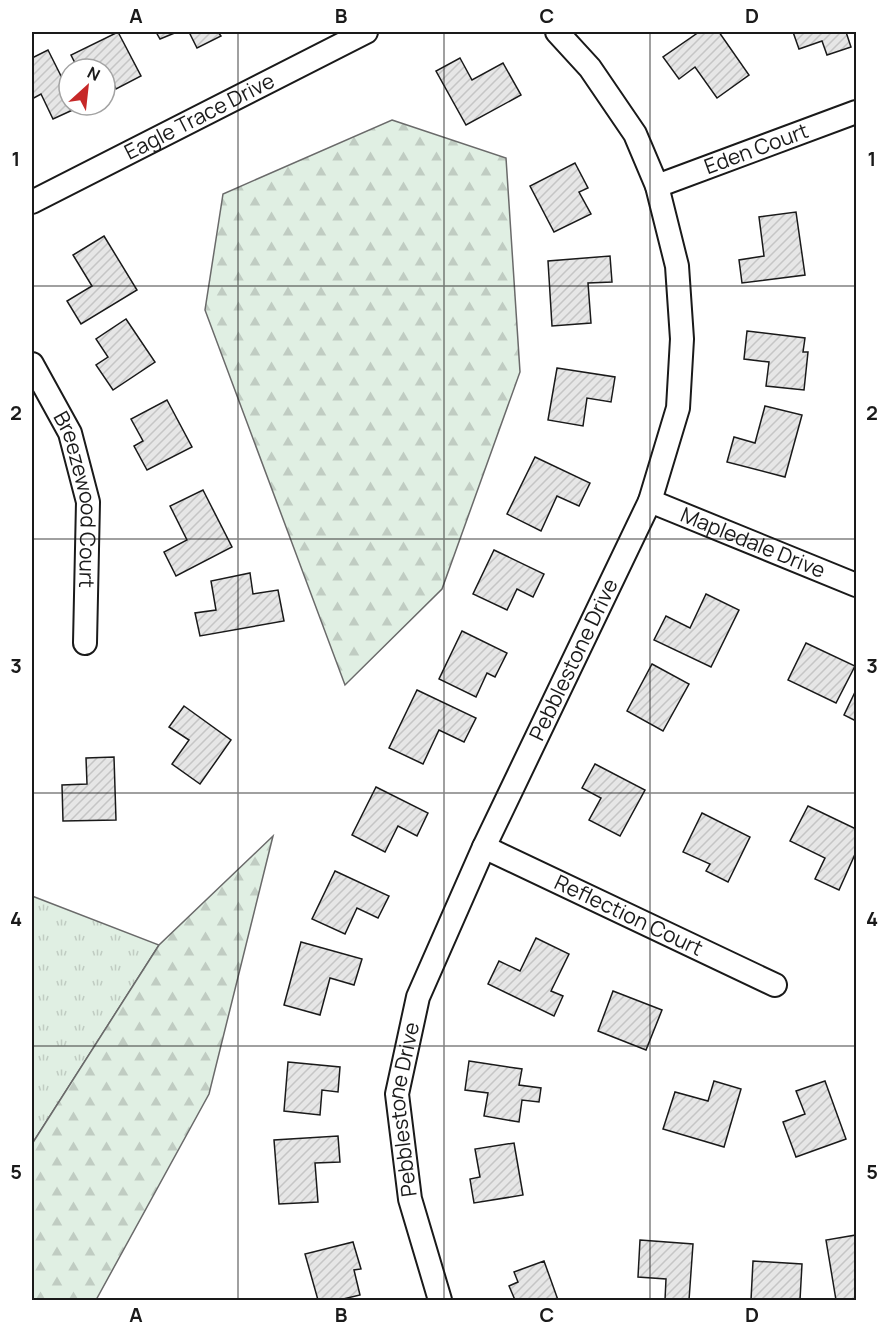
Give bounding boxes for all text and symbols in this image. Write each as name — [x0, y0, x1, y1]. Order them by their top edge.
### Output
text: A — [129, 2, 143, 29]
text: B — [335, 2, 348, 29]
text: C — [540, 2, 554, 29]
text: D — [745, 2, 759, 29]
north arrow — [57, 57, 117, 117]
text: N — [84, 61, 104, 86]
street label: Eagle Trace Drive — [119, 66, 279, 166]
street label: Eden Court — [700, 116, 812, 180]
text: 1 — [12, 145, 20, 172]
text: 1 — [868, 145, 876, 172]
text: 2 — [10, 399, 22, 426]
text: 2 — [866, 399, 878, 426]
street label: Breezewood Court — [48, 406, 103, 588]
street label: Mapledale Drive — [677, 500, 830, 584]
street label: Pebblestone Drive — [522, 574, 624, 745]
text: 3 — [10, 652, 22, 679]
text: 3 — [866, 652, 878, 679]
street label: Reflection Court — [550, 868, 708, 962]
text: 4 — [10, 905, 22, 932]
text: 4 — [866, 905, 878, 932]
street label: Pebblestone Drive — [381, 1019, 425, 1198]
text: 5 — [10, 1158, 22, 1185]
text: 5 — [866, 1158, 878, 1185]
text: A — [129, 1301, 143, 1328]
text: B — [335, 1301, 348, 1328]
text: C — [540, 1301, 554, 1328]
text: D — [745, 1301, 759, 1328]

